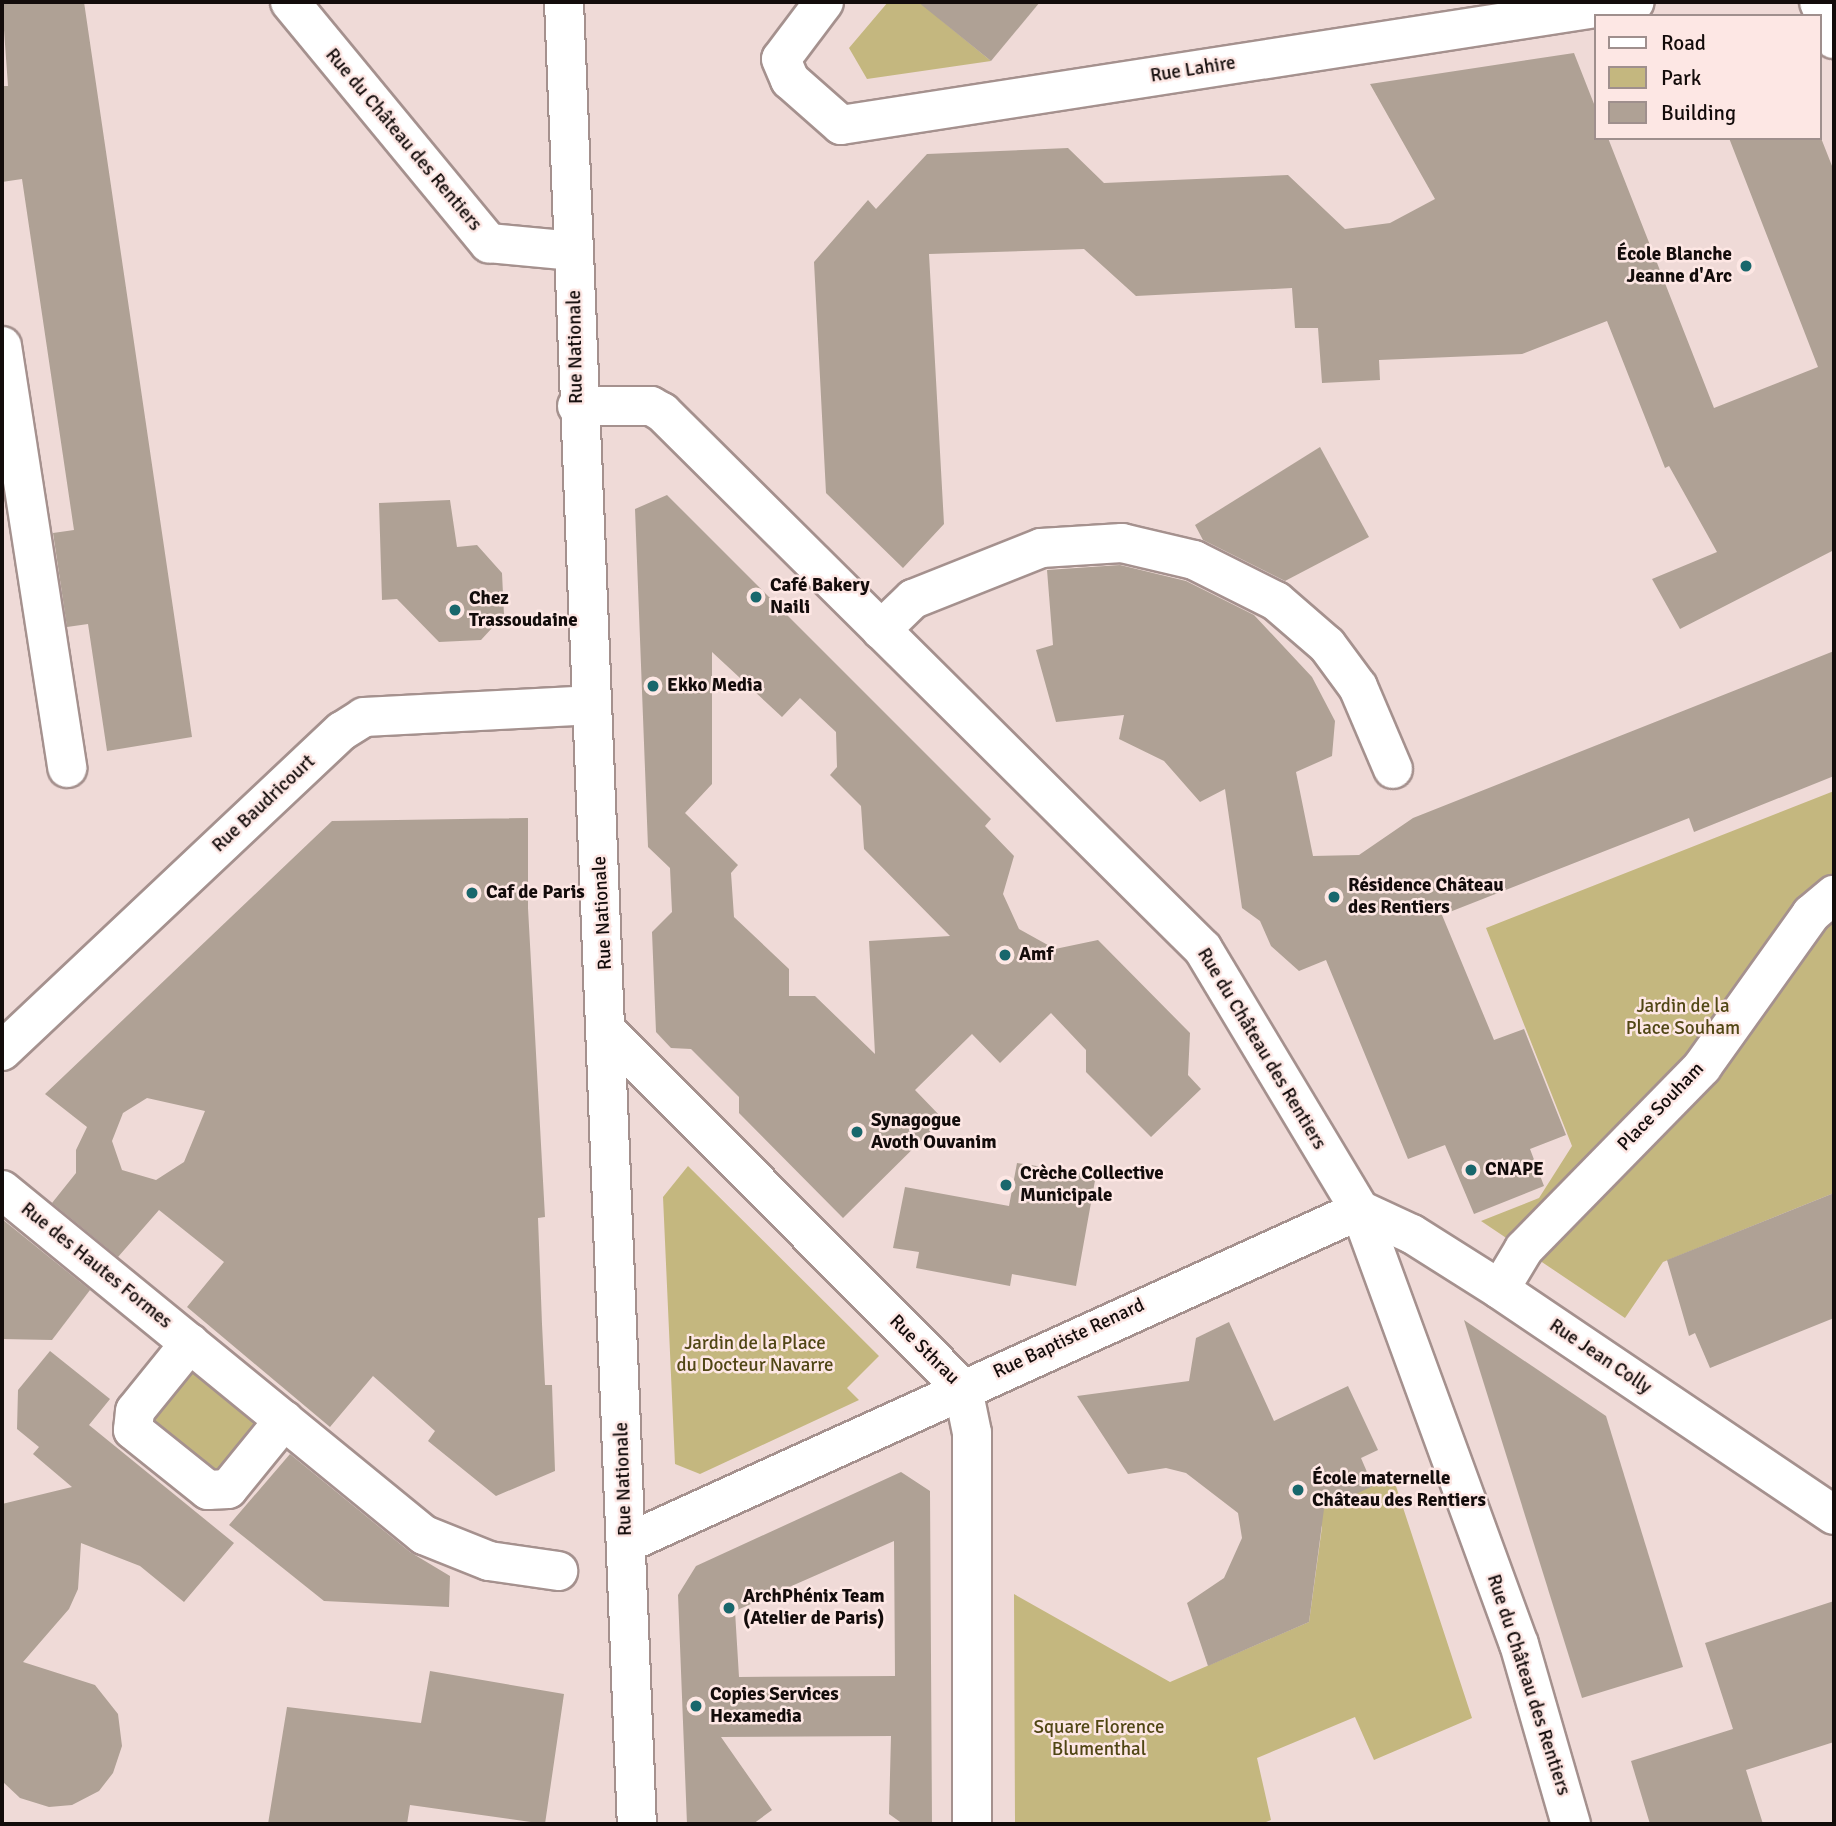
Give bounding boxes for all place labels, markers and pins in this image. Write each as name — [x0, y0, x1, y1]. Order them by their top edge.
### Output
place label: École Blanche Jeanne d'Arc — [1617, 244, 1732, 288]
marker: École Blanche Jeanne d'Arc — [1738, 258, 1754, 274]
place label: Café Bakery Naili — [770, 575, 870, 619]
place label: Chez Trassoudaine — [469, 588, 578, 632]
marker: Café Bakery Naili — [748, 589, 764, 605]
marker: Chez Trassoudaine — [447, 602, 463, 618]
place label: Ekko Media — [667, 675, 762, 697]
marker: Ekko Media — [645, 678, 661, 694]
place label: Résidence Château des Rentiers — [1348, 875, 1504, 919]
place label: Caf de Paris — [486, 882, 585, 904]
marker: Caf de Paris — [464, 885, 480, 901]
marker: Résidence Château des Rentiers — [1326, 889, 1342, 905]
place label: Amf — [1019, 944, 1053, 966]
marker: Amf — [997, 947, 1013, 963]
place label: Synagogue Avoth Ouvanim — [871, 1110, 997, 1154]
marker: Synagogue Avoth Ouvanim — [849, 1124, 865, 1140]
place label: CNAPE — [1485, 1159, 1544, 1181]
marker: CNAPE — [1463, 1162, 1479, 1178]
place label: Crèche Collective Municipale — [1020, 1163, 1164, 1207]
marker: Crèche Collective Municipale — [998, 1177, 1014, 1193]
place label: École maternelle Château des Rentiers — [1312, 1468, 1486, 1512]
marker: École maternelle Château des Rentiers — [1290, 1482, 1306, 1498]
place label: ArchPhénix Team (Atelier de Paris) — [743, 1586, 885, 1630]
marker: ArchPhénix Team (Atelier de Paris) — [721, 1600, 737, 1616]
place label: Copies Services Hexamedia — [710, 1684, 839, 1728]
marker: Copies Services Hexamedia — [688, 1698, 704, 1714]

